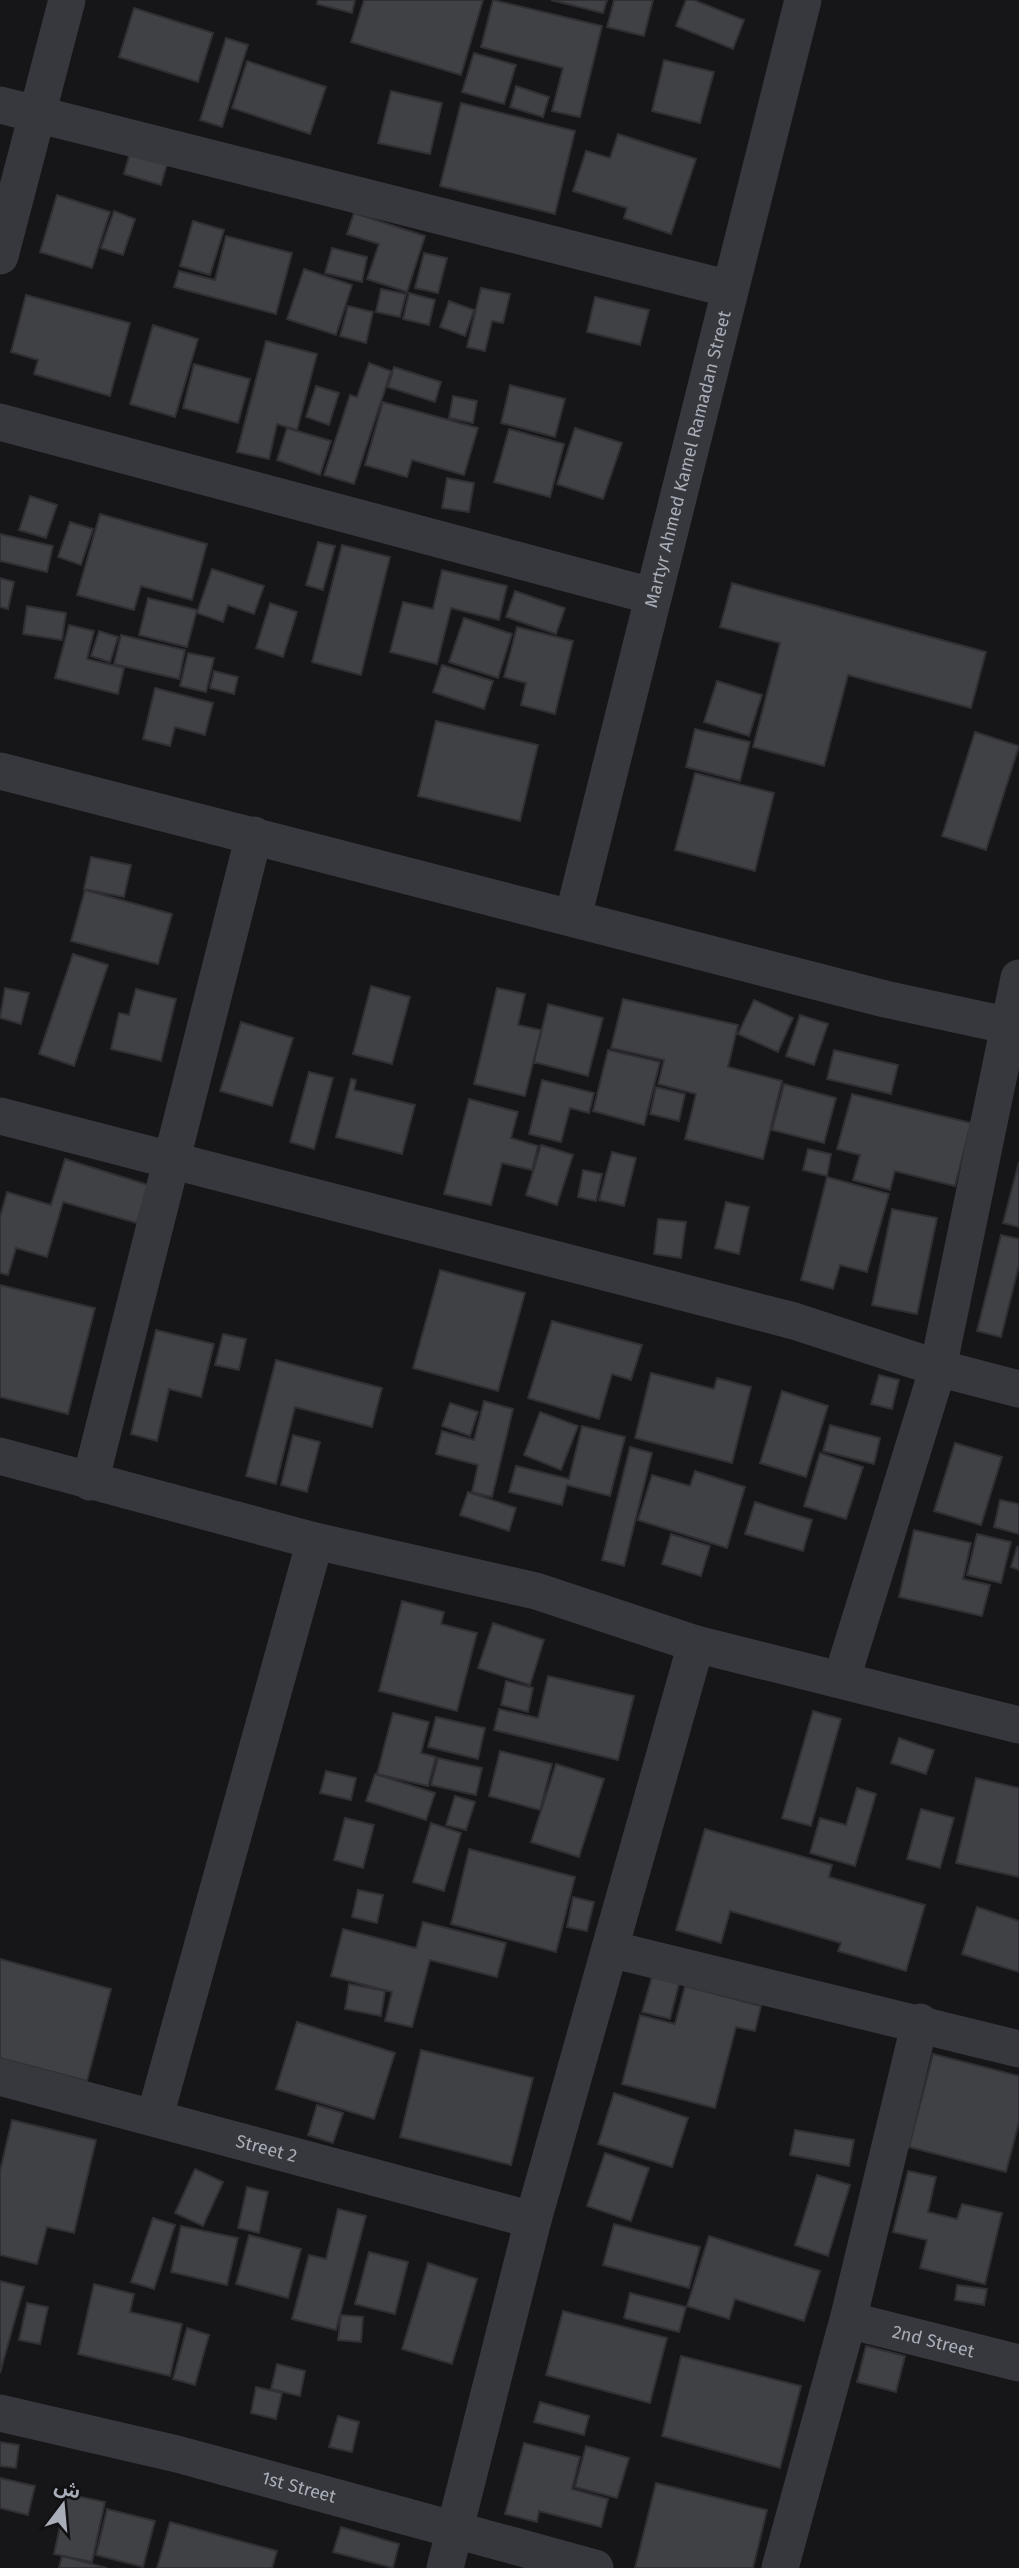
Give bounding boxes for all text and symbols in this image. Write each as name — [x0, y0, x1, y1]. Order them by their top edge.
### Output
street label: Martyr Ahmed Kamel Ramadan Street — [640, 308, 736, 610]
street label: Street 2 — [234, 2130, 300, 2167]
street label: 2nd Street — [890, 2321, 977, 2362]
street label: 1st Street — [259, 2467, 339, 2508]
north arrow — [28, 2470, 98, 2540]
text: ش — [52, 2474, 83, 2504]

